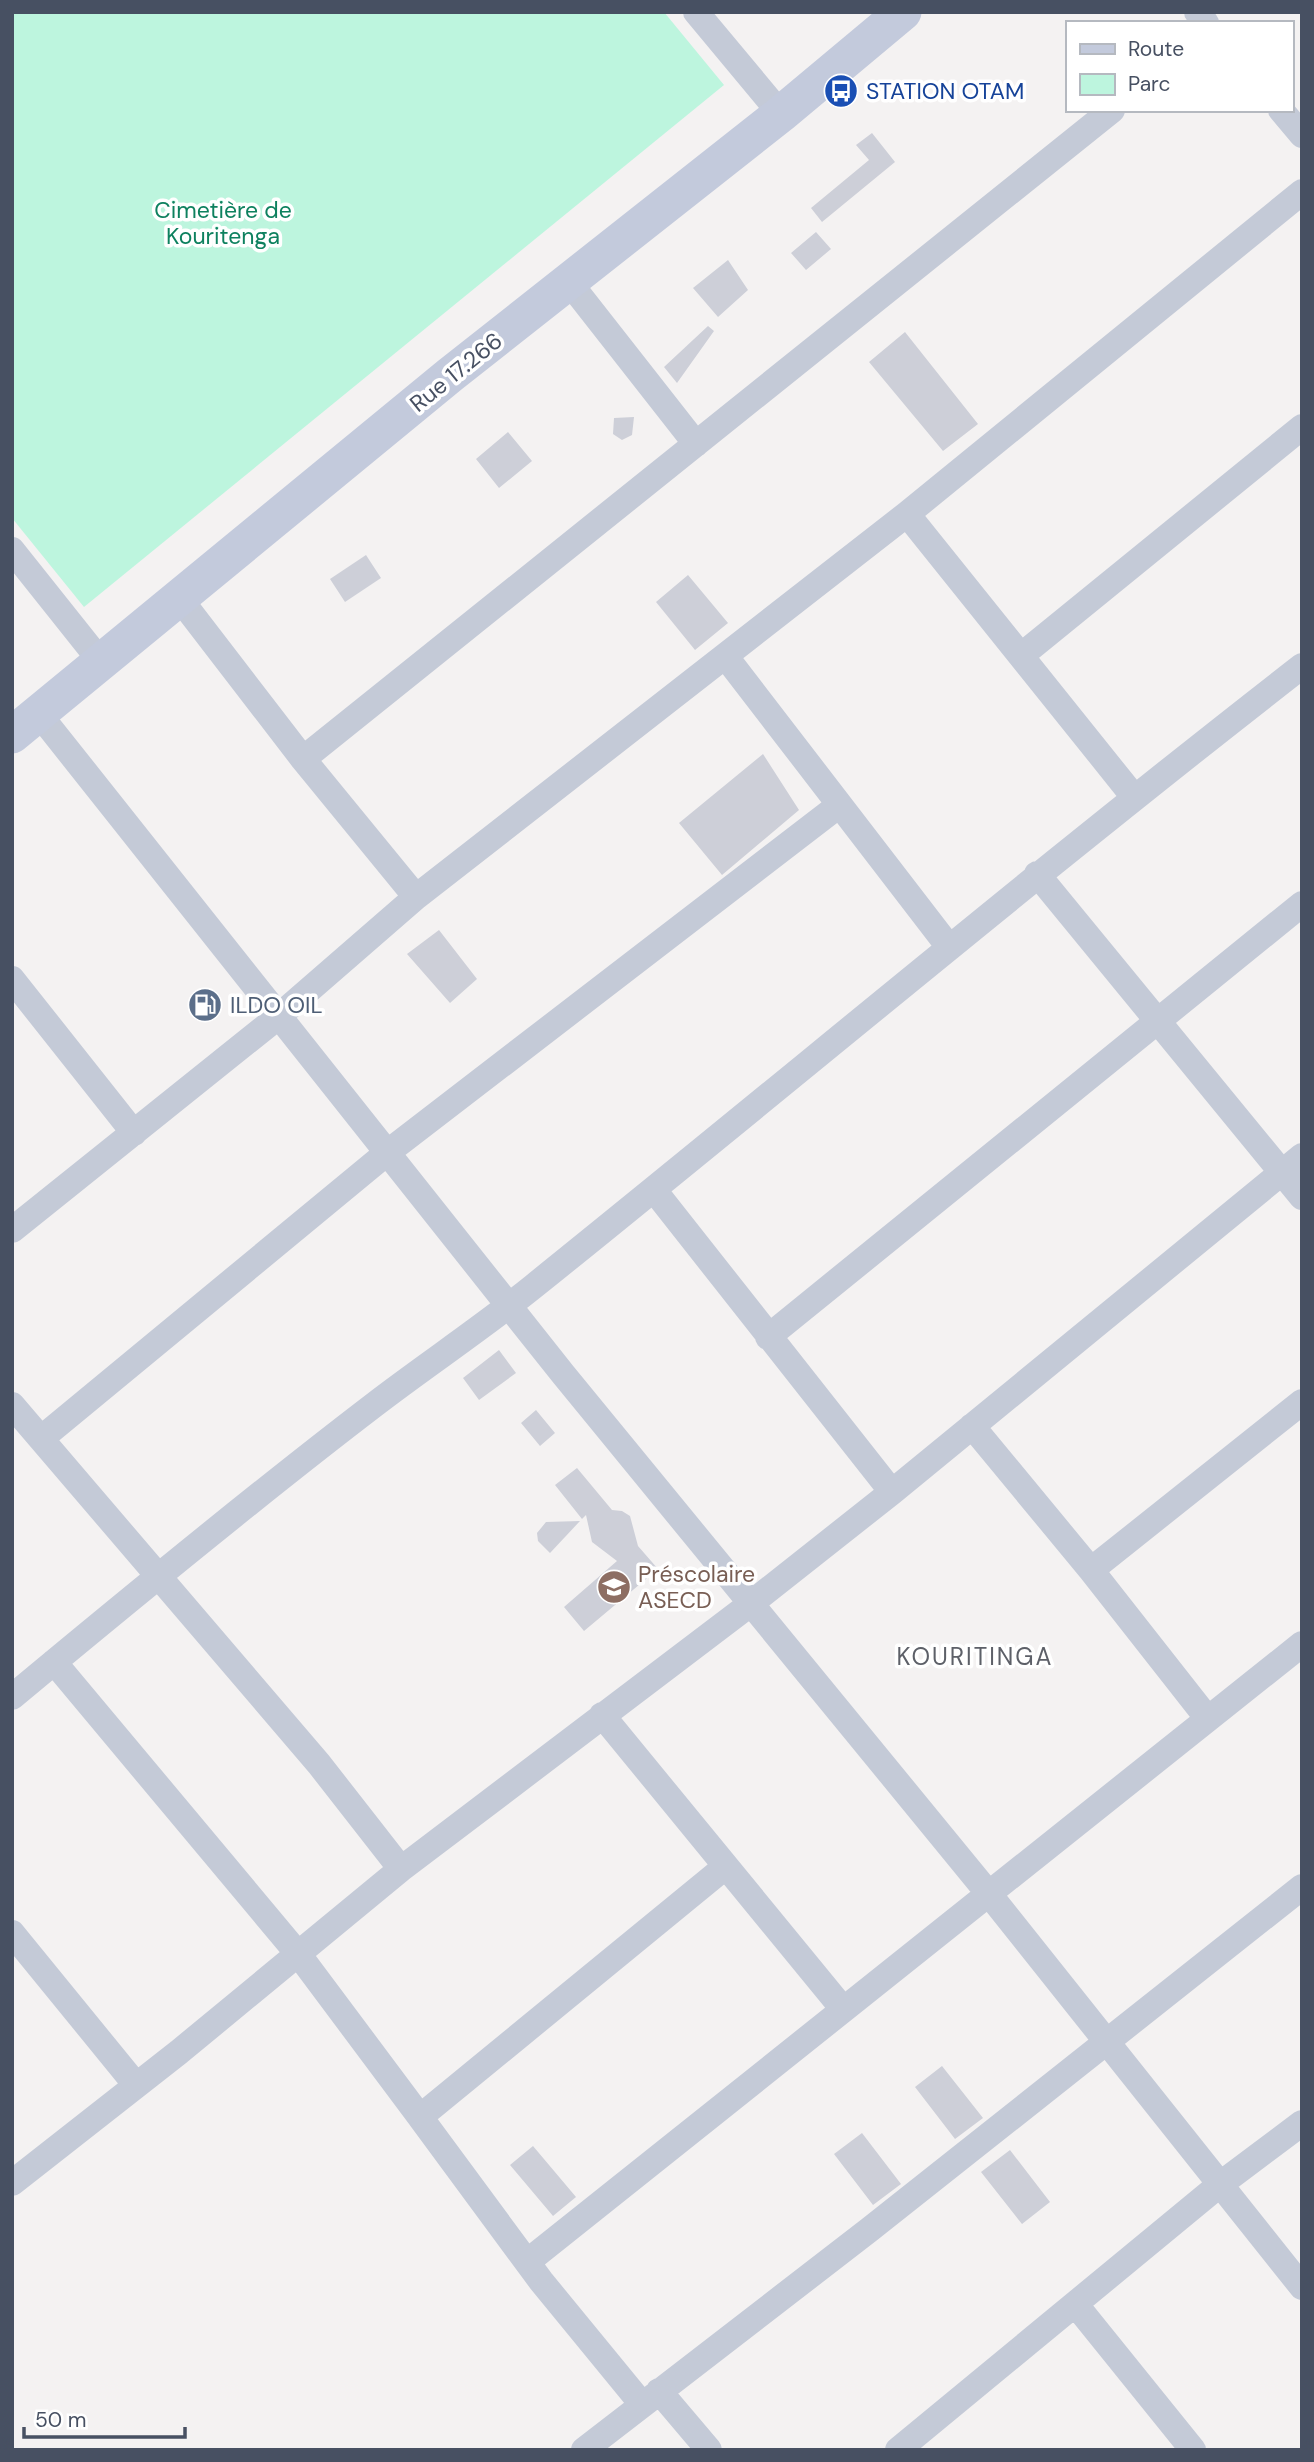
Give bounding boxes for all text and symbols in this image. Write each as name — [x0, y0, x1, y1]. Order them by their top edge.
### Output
legend — [1066, 21, 1293, 112]
text: Route — [1128, 35, 1184, 63]
text: Parc — [1128, 70, 1171, 98]
bus stop icon: STATION OTAM — [822, 72, 860, 110]
place label: STATION OTAM — [866, 76, 1024, 106]
park label: Cimetière de Kouritenga — [154, 195, 292, 251]
street label: Rue 17.266 — [404, 325, 508, 419]
fuel station icon: ILDO OIL — [186, 986, 224, 1024]
place label: ILDO OIL — [230, 990, 323, 1020]
place label: Préscolaire ASECD — [638, 1559, 755, 1615]
school or university icon: Préscolaire ASECD — [595, 1568, 633, 1606]
district label: KOURITINGA — [897, 1641, 1054, 1672]
scale bar — [24, 2396, 186, 2440]
text: 50 m — [35, 2406, 86, 2434]

